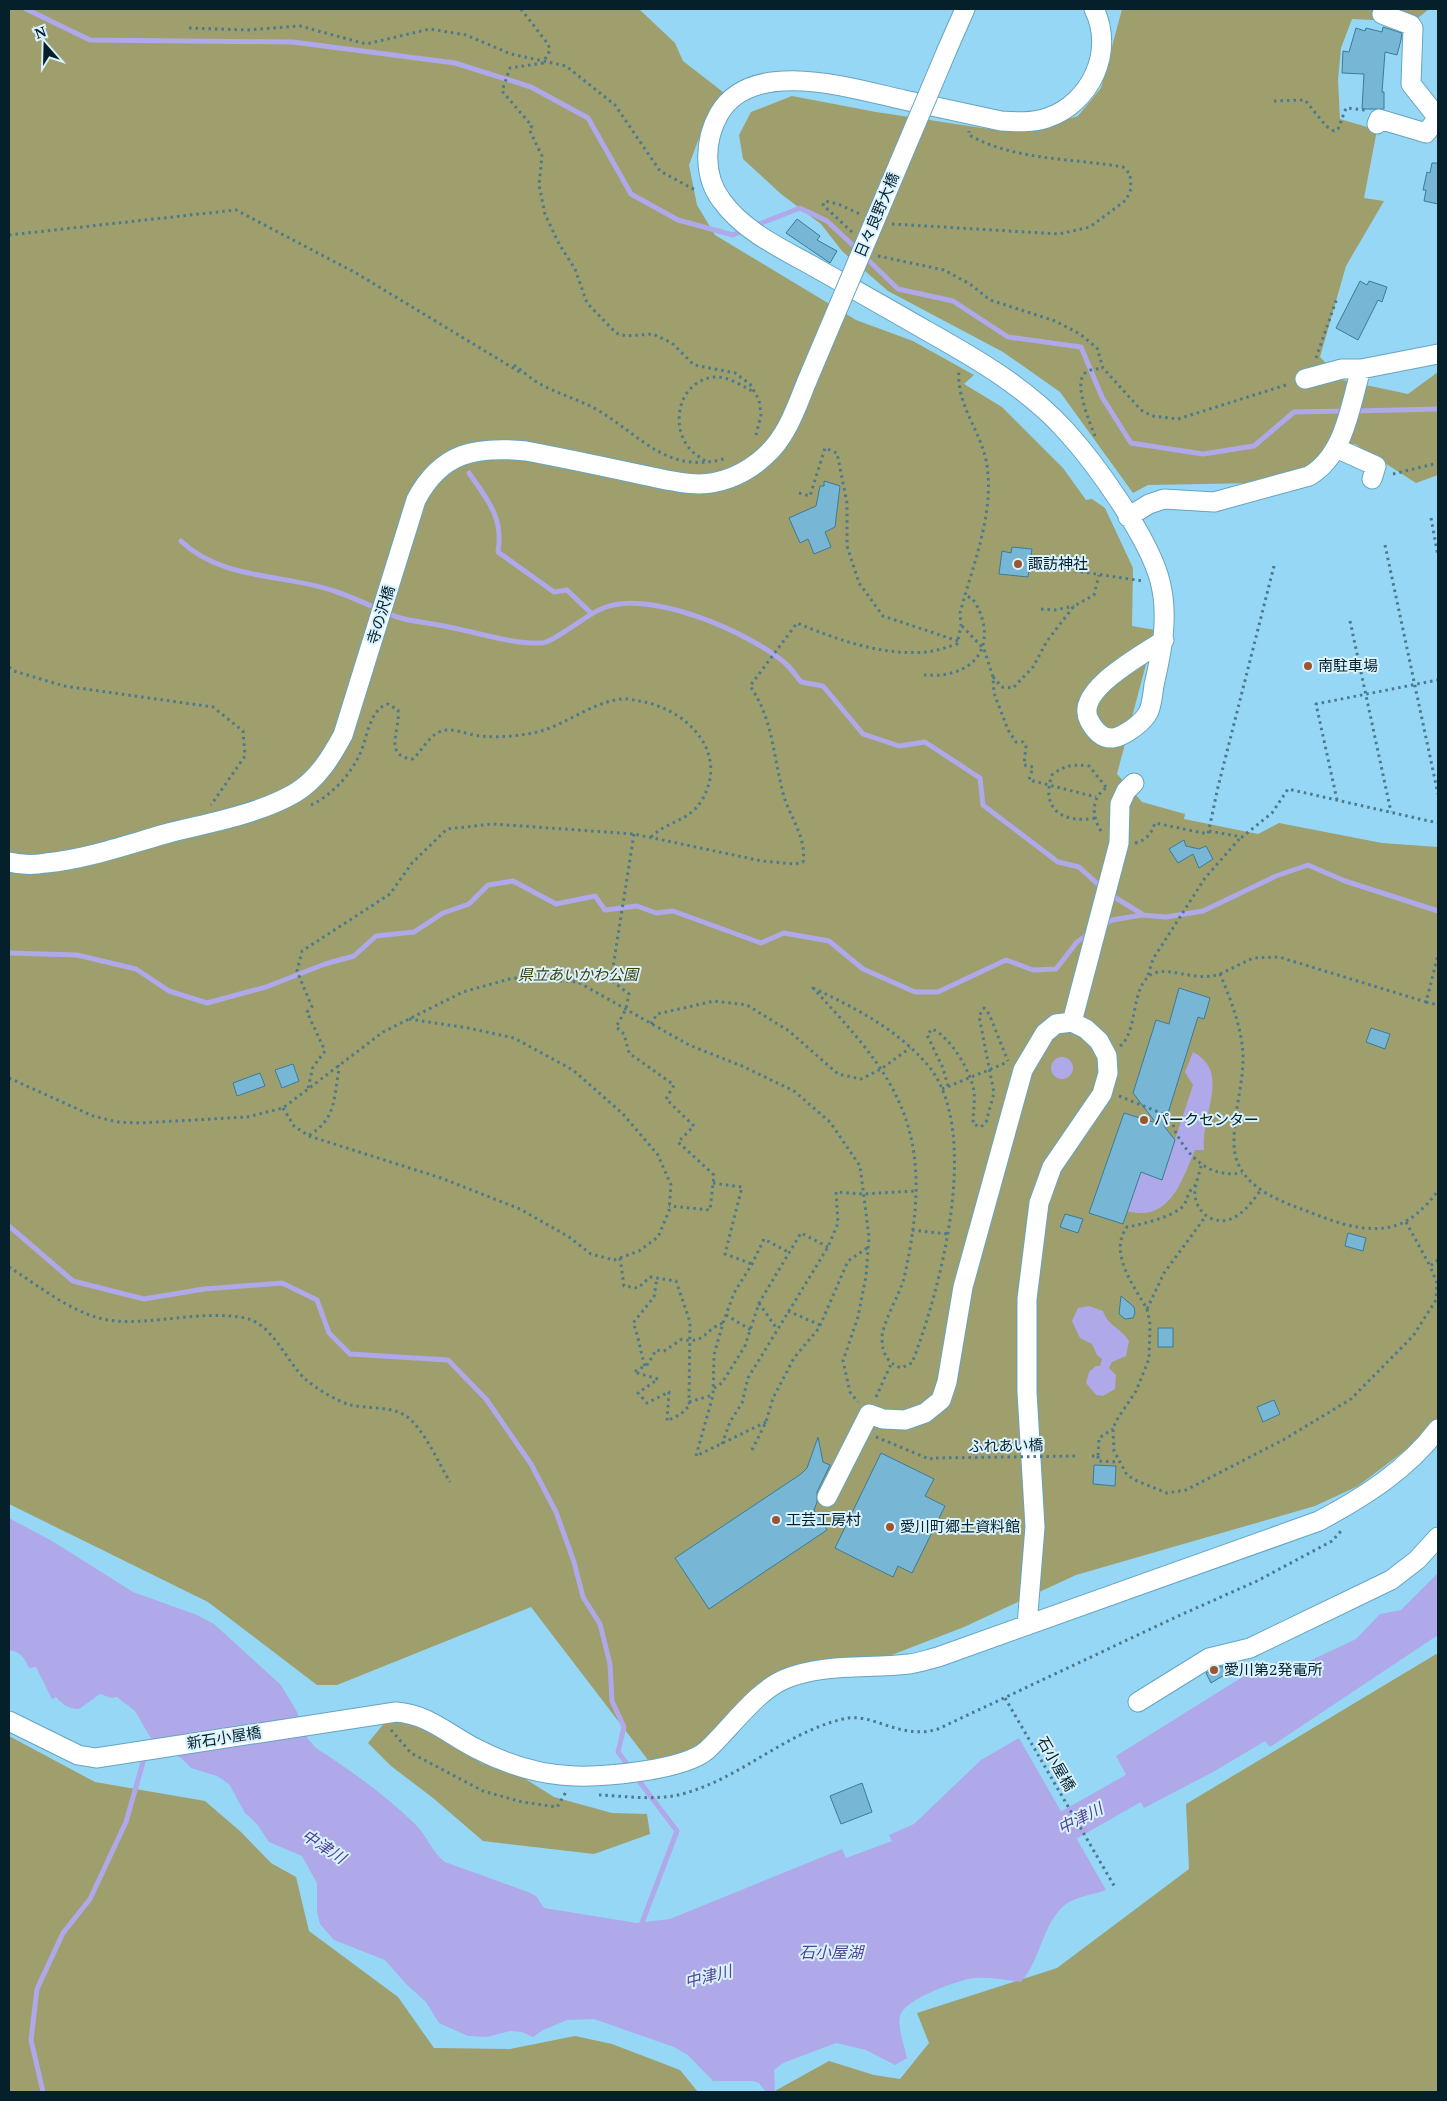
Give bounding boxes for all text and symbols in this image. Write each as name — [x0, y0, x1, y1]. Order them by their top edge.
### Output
north arrow — [20, 20, 70, 70]
text: N — [32, 21, 49, 43]
street label: 日々良野大橋 — [849, 169, 903, 260]
place label: 諏訪神社 — [1028, 553, 1088, 573]
marker: 諏訪神社 — [1012, 558, 1024, 570]
street label: 寺の沢橋 — [362, 583, 398, 646]
place label: 南駐車場 — [1318, 655, 1378, 675]
marker: 南駐車場 — [1302, 660, 1314, 672]
park label: 県立あいかわ公園 — [518, 964, 640, 984]
place label: パークセンター — [1154, 1109, 1259, 1129]
marker: パークセンター — [1138, 1114, 1150, 1126]
street label: ふれあい橋 — [968, 1434, 1044, 1456]
place label: 工芸工房村 — [786, 1509, 861, 1529]
marker: 工芸工房村 — [770, 1514, 782, 1526]
place label: 愛川町郷土資料館 — [900, 1516, 1020, 1536]
marker: 愛川町郷土資料館 — [884, 1521, 896, 1533]
place label: 愛川第2発電所 — [1224, 1659, 1322, 1679]
marker: 愛川第2発電所 — [1208, 1664, 1220, 1676]
street label: 新石小屋橋 — [185, 1721, 262, 1753]
street label: 石小屋橋 — [1033, 1733, 1081, 1794]
water label: 中津川 — [1054, 1796, 1108, 1839]
water label: 中津川 — [298, 1824, 352, 1869]
water label: 石小屋湖 — [799, 1941, 866, 1963]
water label: 中津川 — [682, 1959, 736, 1992]

